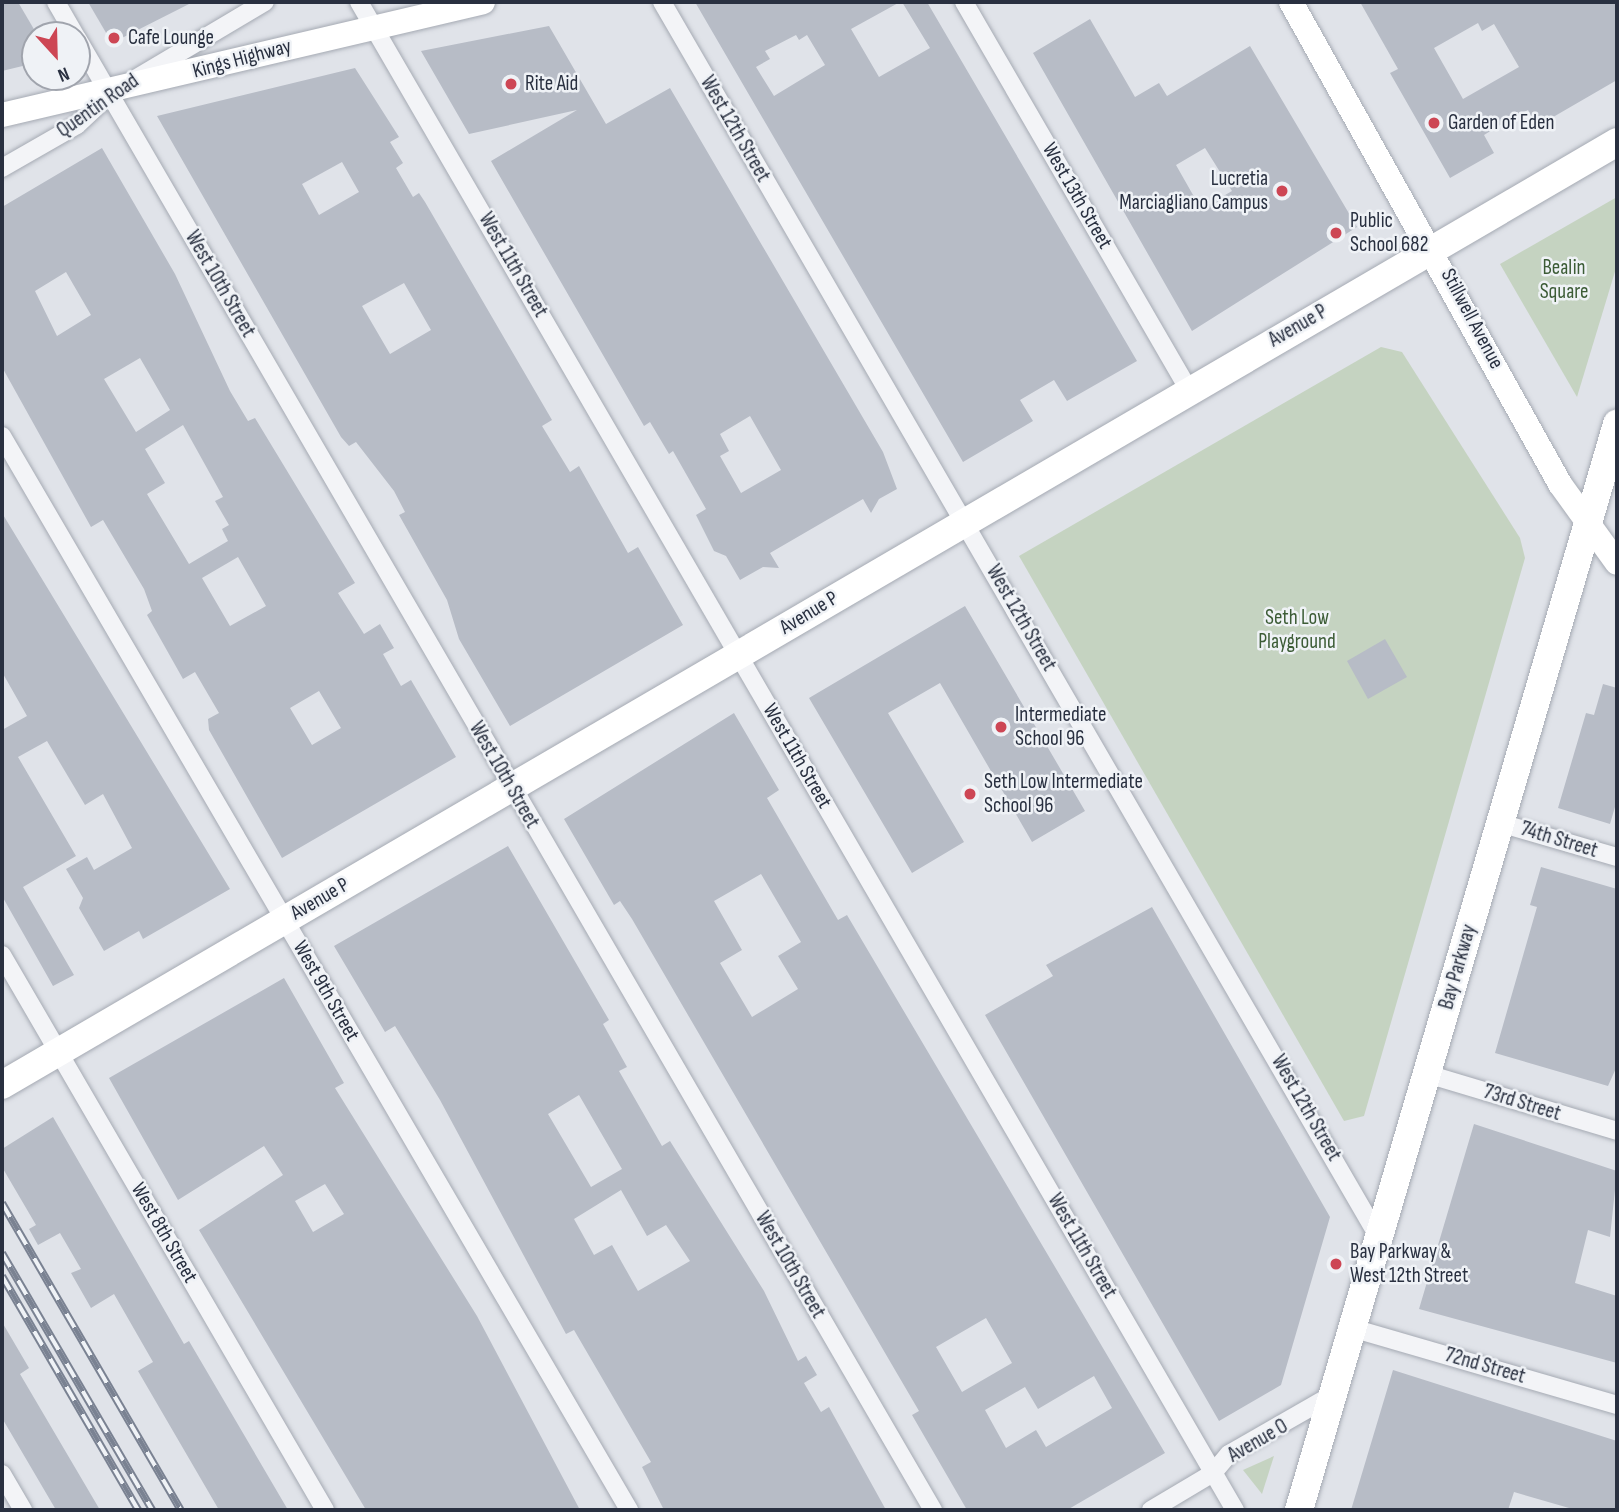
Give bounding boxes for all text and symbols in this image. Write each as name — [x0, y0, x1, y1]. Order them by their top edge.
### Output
north arrow — [21, 21, 91, 91]
place label: Cafe Lounge — [128, 25, 214, 51]
marker: Cafe Lounge — [106, 30, 122, 46]
street label: Kings Highway — [190, 34, 294, 84]
text: N — [54, 62, 72, 87]
street label: Quentin Road — [52, 69, 144, 143]
place label: Rite Aid — [525, 71, 578, 97]
street label: West 12th Street — [695, 71, 775, 187]
marker: Rite Aid — [503, 76, 519, 92]
place label: Garden of Eden — [1448, 110, 1554, 136]
marker: Garden of Eden — [1426, 115, 1442, 131]
street label: West 13th Street — [1037, 139, 1117, 253]
place label: Lucretia Marciagliano Campus — [1119, 166, 1268, 216]
marker: Lucretia Marciagliano Campus — [1274, 183, 1290, 199]
street label: West 11th Street — [473, 208, 553, 322]
place label: Public School 682 — [1350, 208, 1428, 258]
marker: Public School 682 — [1328, 225, 1344, 241]
street label: West 10th Street — [179, 226, 261, 342]
park label: Bealin Square — [1540, 255, 1588, 305]
street label: Stillwell Avenue — [1435, 265, 1509, 373]
street label: Avenue P — [1264, 299, 1332, 353]
street label: West 12th Street — [981, 560, 1061, 676]
street label: Avenue P — [775, 586, 843, 640]
park label: Seth Low Playground — [1258, 605, 1336, 655]
street label: West 11th Street — [757, 699, 837, 813]
place label: Intermediate School 96 — [1015, 702, 1106, 752]
street label: West 10th Street — [463, 717, 545, 833]
marker: Intermediate School 96 — [993, 719, 1009, 735]
place label: Seth Low Intermediate School 96 — [984, 769, 1143, 819]
marker: Seth Low Intermediate School 96 — [962, 786, 978, 802]
street label: 74th Street — [1517, 816, 1601, 864]
street label: Avenue P — [286, 872, 354, 926]
street label: Bay Parkway — [1434, 922, 1482, 1012]
street label: West 9th Street — [287, 936, 365, 1046]
street label: West 12th Street — [1266, 1050, 1346, 1166]
street label: 73rd Street — [1480, 1079, 1564, 1127]
street label: West 8th Street — [125, 1179, 203, 1287]
street label: West 11th Street — [1042, 1189, 1122, 1303]
street label: West 10th Street — [749, 1207, 831, 1323]
place label: Bay Parkway & West 12th Street — [1350, 1239, 1468, 1289]
marker: Bay Parkway & West 12th Street — [1328, 1256, 1344, 1272]
street label: 72nd Street — [1442, 1343, 1528, 1389]
street label: Avenue O — [1224, 1414, 1292, 1468]

